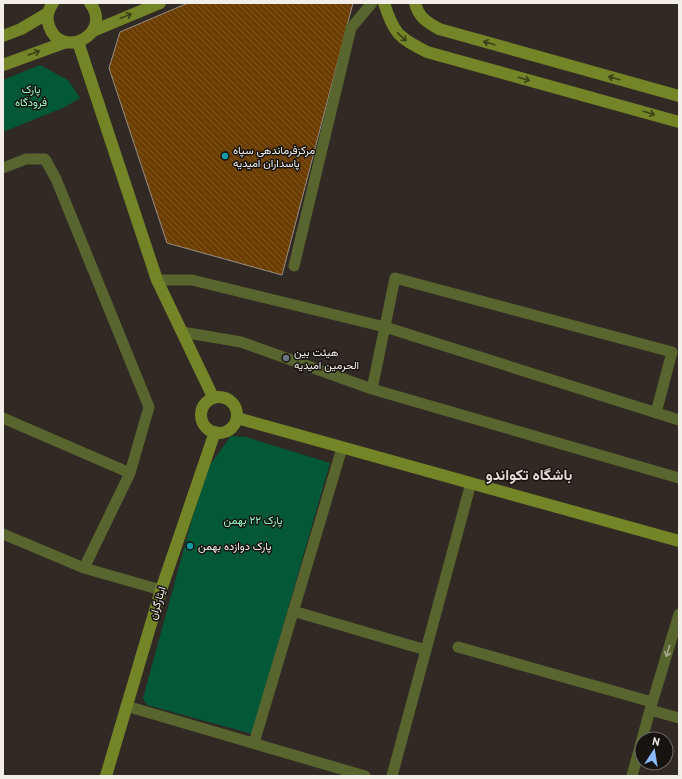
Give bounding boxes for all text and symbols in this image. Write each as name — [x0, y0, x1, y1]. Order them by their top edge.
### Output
one-way arrow — [120, 12, 132, 20]
one-way arrow — [397, 32, 407, 42]
one-way arrow — [483, 38, 496, 46]
one-way arrow — [28, 49, 41, 56]
one-way arrow — [608, 73, 621, 81]
one-way arrow — [517, 75, 530, 83]
park label: پارک فرودگاه — [15, 82, 47, 109]
one-way arrow — [642, 110, 655, 118]
place label: مرکزفرماندهی سپاه پاسداران امیدیه — [233, 143, 315, 171]
marker: مرکزفرماندهی سپاه پاسداران امیدیه — [220, 151, 230, 161]
place label: هیئت بین الحرمین امیدیه — [294, 345, 359, 372]
marker: هیئت بین الحرمین امیدیه — [281, 353, 291, 363]
district label: باشگاه تکواندو — [486, 465, 572, 484]
park label: پارک ۲۲ بهمن — [223, 513, 283, 528]
place label: پارک دوازده بهمن — [198, 539, 272, 554]
marker: پارک دوازده بهمن — [185, 541, 195, 551]
street label: ایثارگران — [145, 585, 169, 621]
one-way arrow — [664, 645, 671, 658]
north arrow — [634, 731, 674, 771]
text: N — [651, 734, 661, 749]

